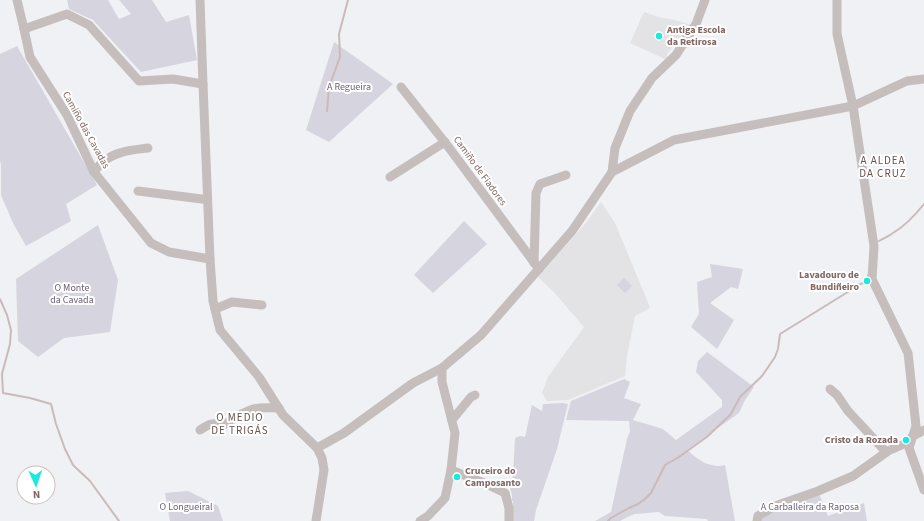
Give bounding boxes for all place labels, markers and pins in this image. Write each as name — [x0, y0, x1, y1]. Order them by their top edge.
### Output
place label: Antiga Escola da Retirosa — [666, 23, 725, 49]
marker: Antiga Escola da Retirosa — [654, 31, 664, 41]
place label: Lavadouro de Bundiñeiro — [799, 268, 859, 294]
marker: Lavadouro de Bundiñeiro — [862, 276, 872, 286]
place label: Cristo da Rozada — [825, 433, 898, 447]
marker: Cristo da Rozada — [901, 435, 911, 445]
place label: Cruceiro do Camposanto — [465, 464, 521, 490]
marker: Cruceiro do Camposanto — [452, 472, 462, 482]

